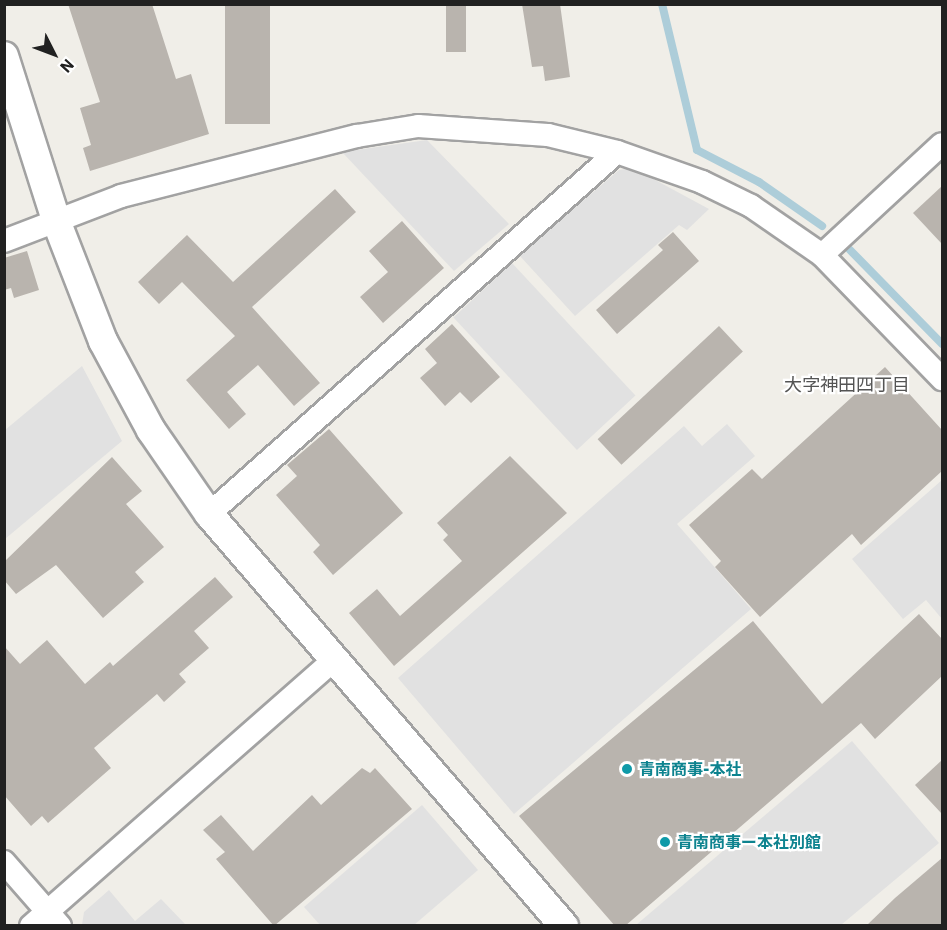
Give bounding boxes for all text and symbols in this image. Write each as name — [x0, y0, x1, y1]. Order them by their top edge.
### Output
north arrow — [24, 24, 84, 84]
text: N — [56, 55, 79, 77]
district label: 大字神田四丁目 — [784, 374, 910, 396]
place label: 青南商事-本社 — [639, 759, 741, 779]
marker: 青南商事-本社 — [620, 762, 634, 776]
place label: 青南商事ー本社別館 — [677, 832, 821, 852]
marker: 青南商事ー本社別館 — [658, 835, 672, 849]

